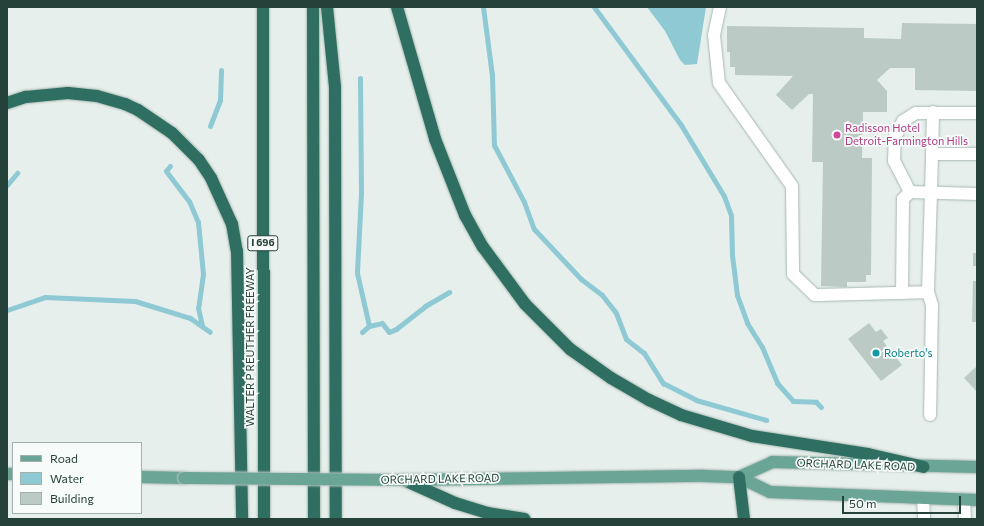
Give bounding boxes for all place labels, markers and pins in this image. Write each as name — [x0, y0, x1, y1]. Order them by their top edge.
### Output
place label: Radisson Hotel Detroit-Farmington Hills — [845, 122, 968, 148]
marker: Radisson Hotel Detroit-Farmington Hills — [832, 130, 842, 140]
place label: Roberto's — [884, 346, 933, 360]
marker: Roberto's — [871, 348, 881, 358]

